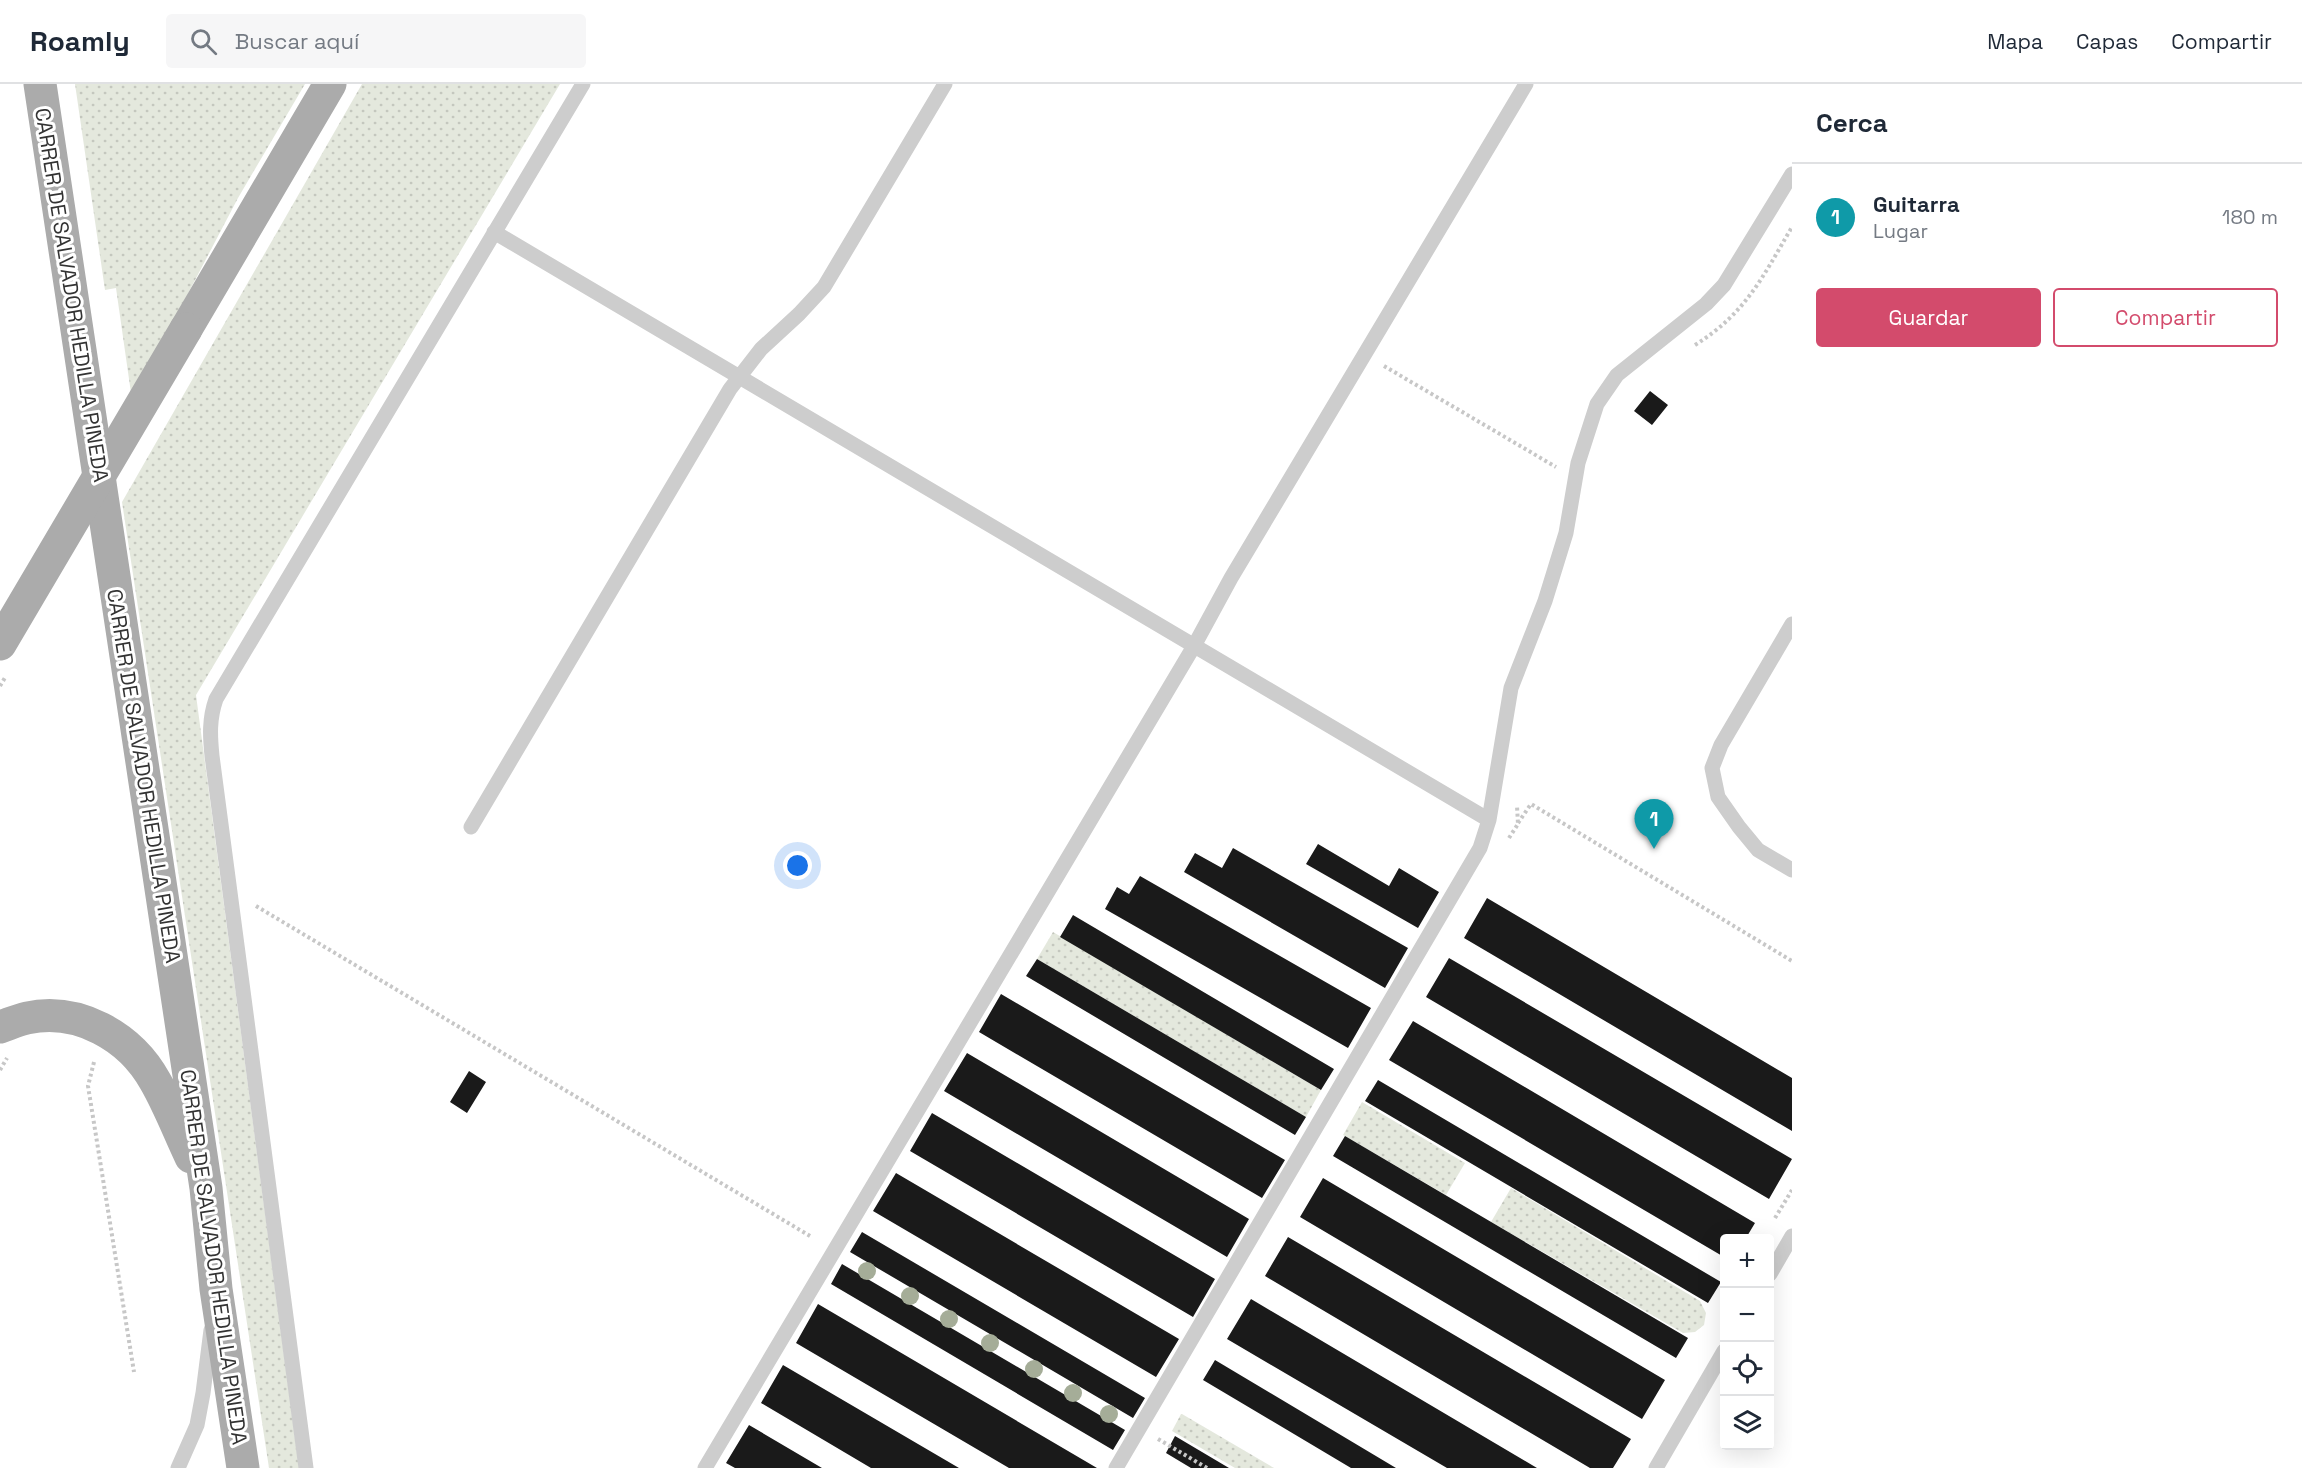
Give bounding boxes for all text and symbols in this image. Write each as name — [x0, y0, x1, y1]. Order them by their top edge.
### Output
search box — [166, 14, 586, 68]
text: Roamly — [30, 23, 130, 59]
icon: search — [187, 25, 220, 58]
text: Buscar aquí — [235, 27, 359, 55]
text: Mapa — [1987, 28, 2043, 55]
text: Capas — [2076, 28, 2138, 55]
text: Compartir — [2171, 28, 2272, 55]
street label: CARRER DE SALVADOR HEDILLA PINEDA — [29, 106, 115, 484]
text: Cerca — [1816, 106, 1888, 140]
text: Guitarra — [1873, 190, 1960, 218]
text: 1 — [1831, 204, 1840, 230]
text: 180 m — [2222, 204, 2278, 230]
text: Lugar — [1873, 218, 1928, 244]
button: Guardar — [1816, 288, 2041, 347]
button: Compartir — [2053, 288, 2278, 347]
street label: CARRER DE SALVADOR HEDILLA PINEDA — [101, 587, 187, 965]
pin: 1 — [1634, 800, 1674, 849]
your location — [783, 851, 812, 880]
street label: CARRER DE SALVADOR HEDILLA PINEDA — [174, 1068, 254, 1446]
map controls — [1720, 1234, 1774, 1450]
button: + — [1720, 1234, 1774, 1288]
button: − — [1720, 1288, 1774, 1342]
button: locate — [1720, 1342, 1774, 1396]
button: layers — [1720, 1396, 1774, 1450]

